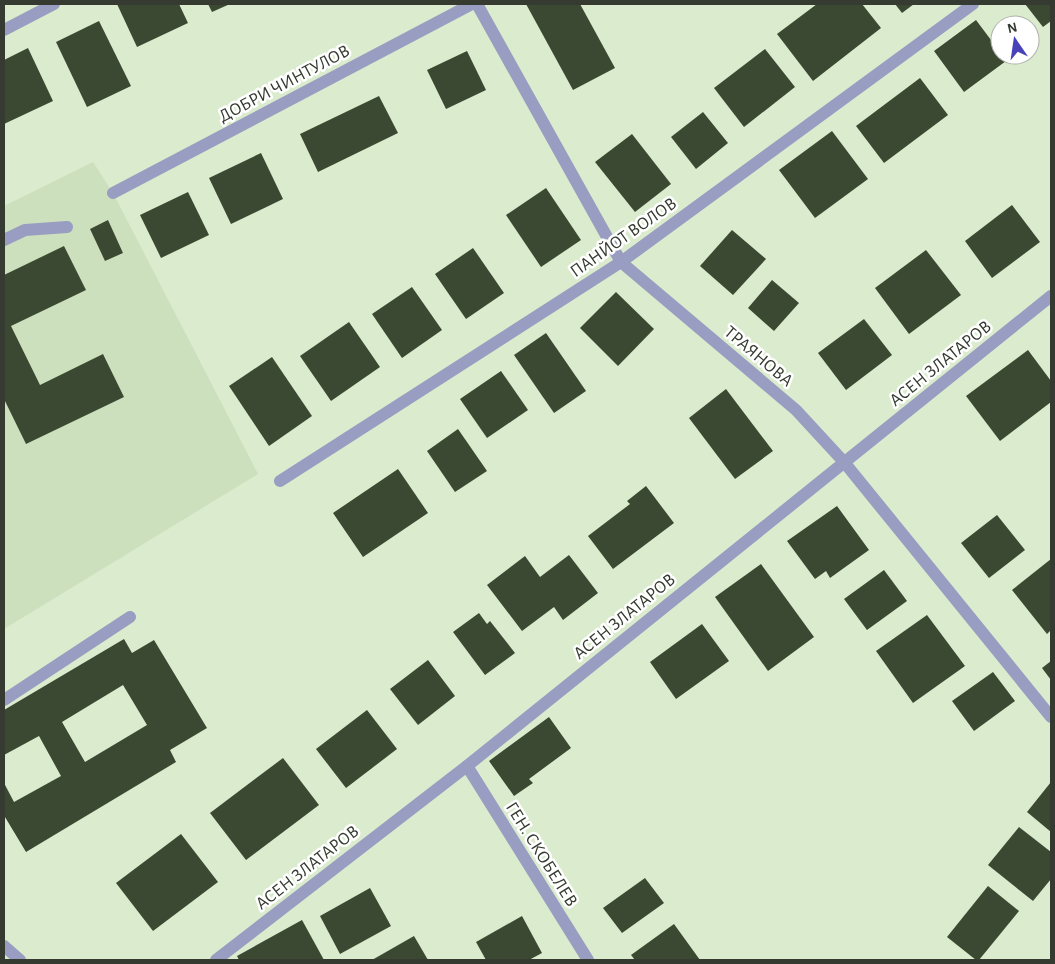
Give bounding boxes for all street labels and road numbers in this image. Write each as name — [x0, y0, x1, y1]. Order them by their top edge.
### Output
street label: ДОБРИ ЧИНТУЛОВ — [216, 42, 353, 126]
street label: ПАНЙОТ ВОЛОВ — [566, 193, 680, 281]
street label: АСЕН ЗЛАТАРОВ — [886, 317, 995, 410]
street label: ТРАЯНОВА — [721, 323, 796, 391]
street label: АСЕН ЗЛАТАРОВ — [570, 570, 679, 663]
street label: ГЕН. СКОБЕЛЕВ — [502, 799, 580, 910]
street label: АСЕН ЗЛАТАРОВ — [253, 822, 362, 913]

